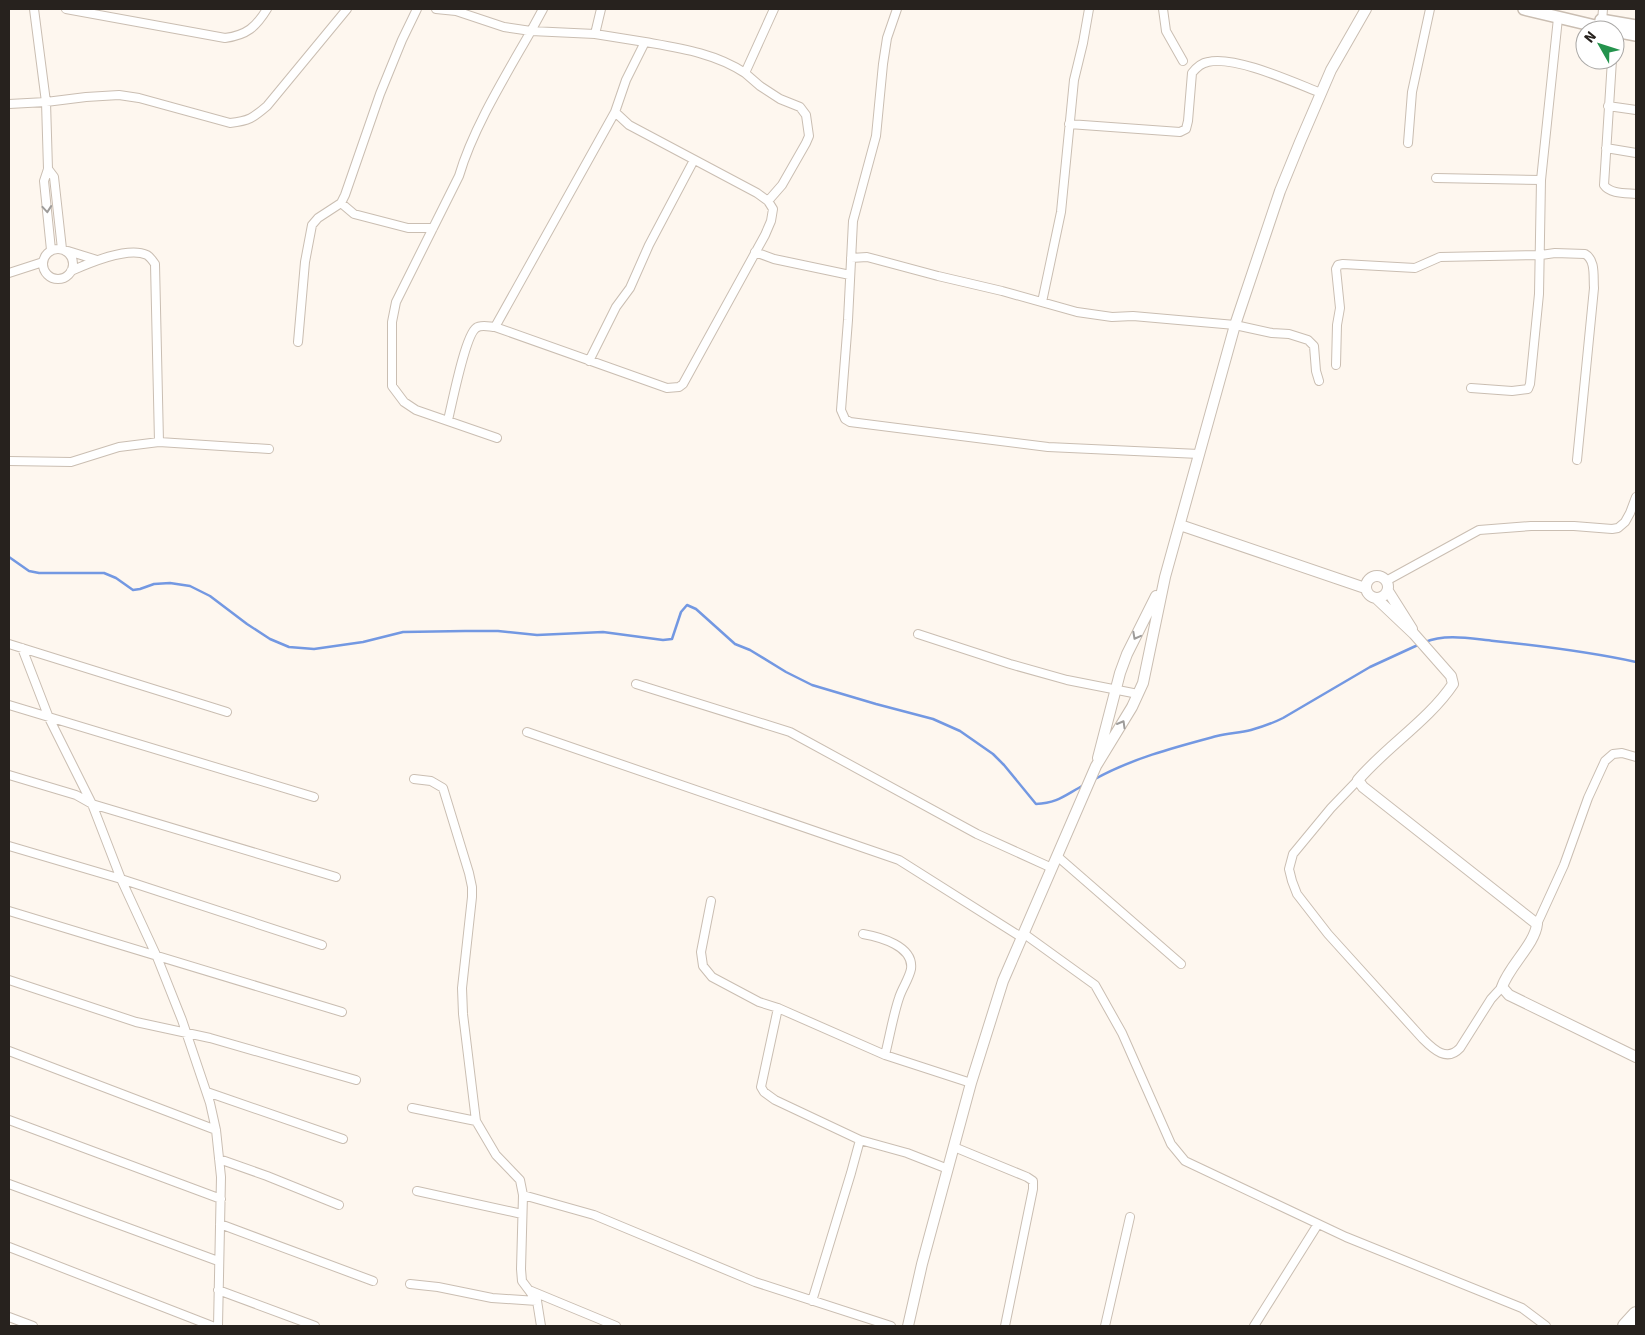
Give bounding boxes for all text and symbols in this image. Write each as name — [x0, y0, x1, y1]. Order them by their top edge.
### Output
north arrow — [1575, 20, 1625, 70]
text: N — [1581, 28, 1600, 46]
one-way arrow — [41, 206, 52, 214]
one-way arrow — [1132, 631, 1142, 640]
one-way arrow — [1115, 721, 1125, 730]

